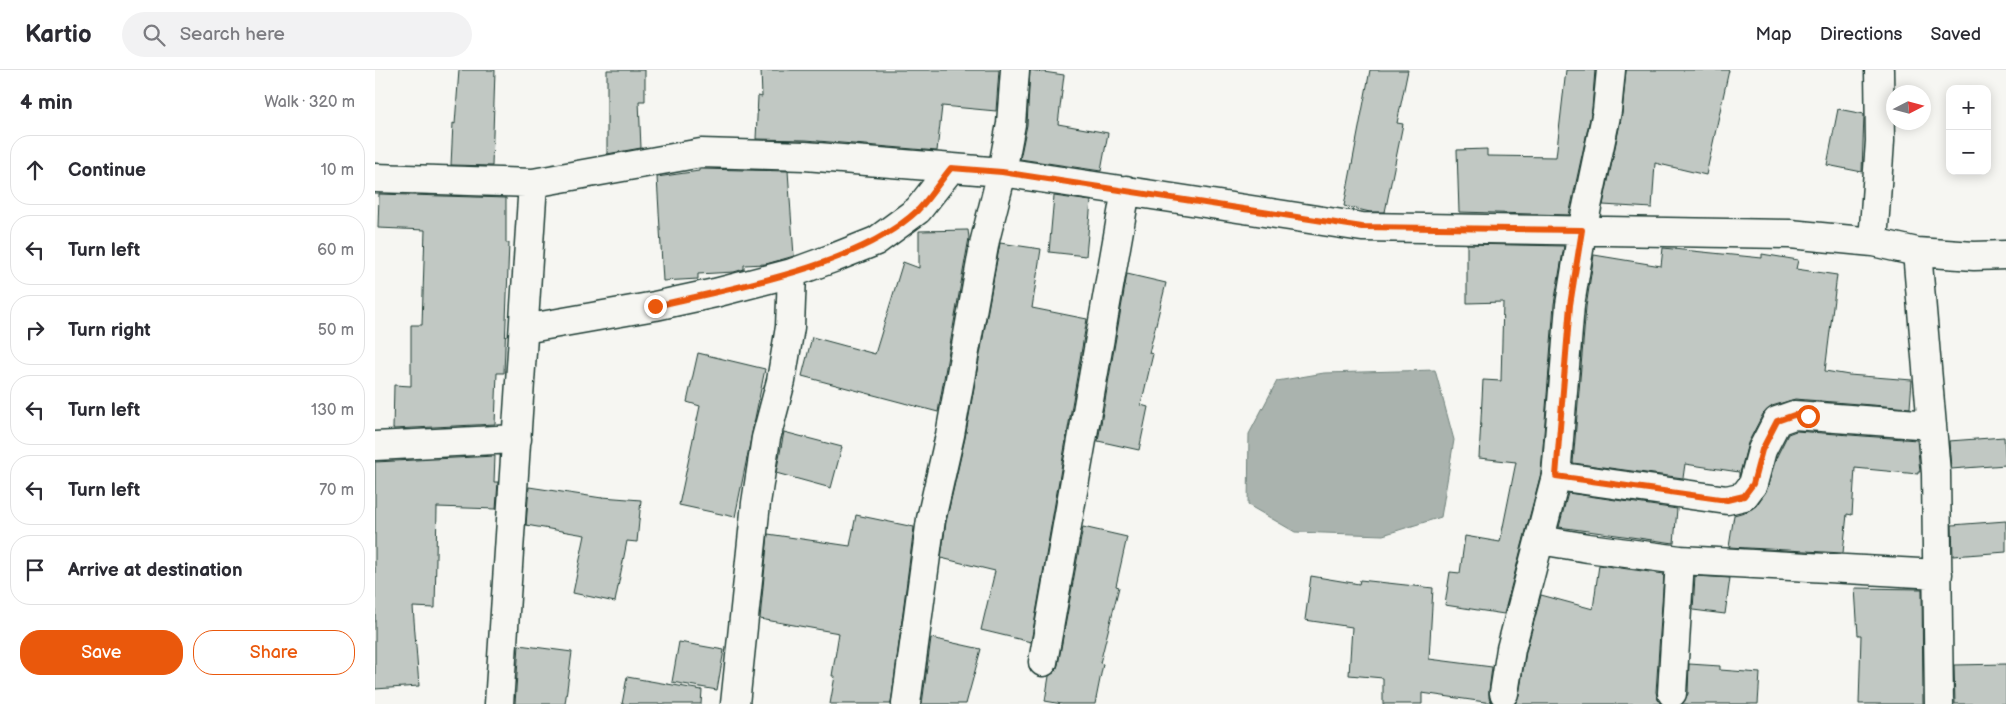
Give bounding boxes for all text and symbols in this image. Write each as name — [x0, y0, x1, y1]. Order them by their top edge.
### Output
search box — [122, 12, 472, 57]
text: Kartio — [25, 20, 92, 49]
icon: search — [140, 21, 168, 49]
text: Search here — [180, 23, 285, 46]
text: Map — [1756, 24, 1792, 45]
text: Directions — [1820, 24, 1902, 45]
text: Saved — [1930, 24, 1981, 45]
north arrow — [1886, 85, 1931, 130]
map controls — [1946, 85, 1991, 175]
button: + — [1946, 85, 1991, 130]
text: 4 min — [20, 90, 73, 115]
text: Walk · 320 m — [264, 93, 355, 112]
button: − — [1946, 130, 1991, 175]
icon: ahead — [21, 156, 49, 184]
text: Continue — [68, 159, 146, 182]
text: 10 m — [321, 161, 354, 180]
icon: left — [21, 236, 49, 264]
text: Turn left — [68, 239, 140, 262]
text: 60 m — [317, 241, 354, 260]
route end — [644, 295, 667, 318]
icon: right — [21, 316, 49, 344]
text: Turn right — [68, 319, 151, 342]
text: 50 m — [318, 321, 354, 340]
icon: left — [21, 396, 49, 424]
text: Turn left — [68, 399, 140, 422]
text: 130 m — [311, 401, 354, 420]
route start — [1797, 405, 1820, 428]
icon: left — [21, 476, 49, 504]
text: Turn left — [68, 479, 140, 502]
text: 70 m — [319, 481, 354, 500]
icon: arrive — [21, 556, 49, 584]
text: Arrive at destination — [68, 559, 243, 582]
button: Save — [20, 630, 183, 675]
button: Share — [193, 630, 355, 675]

